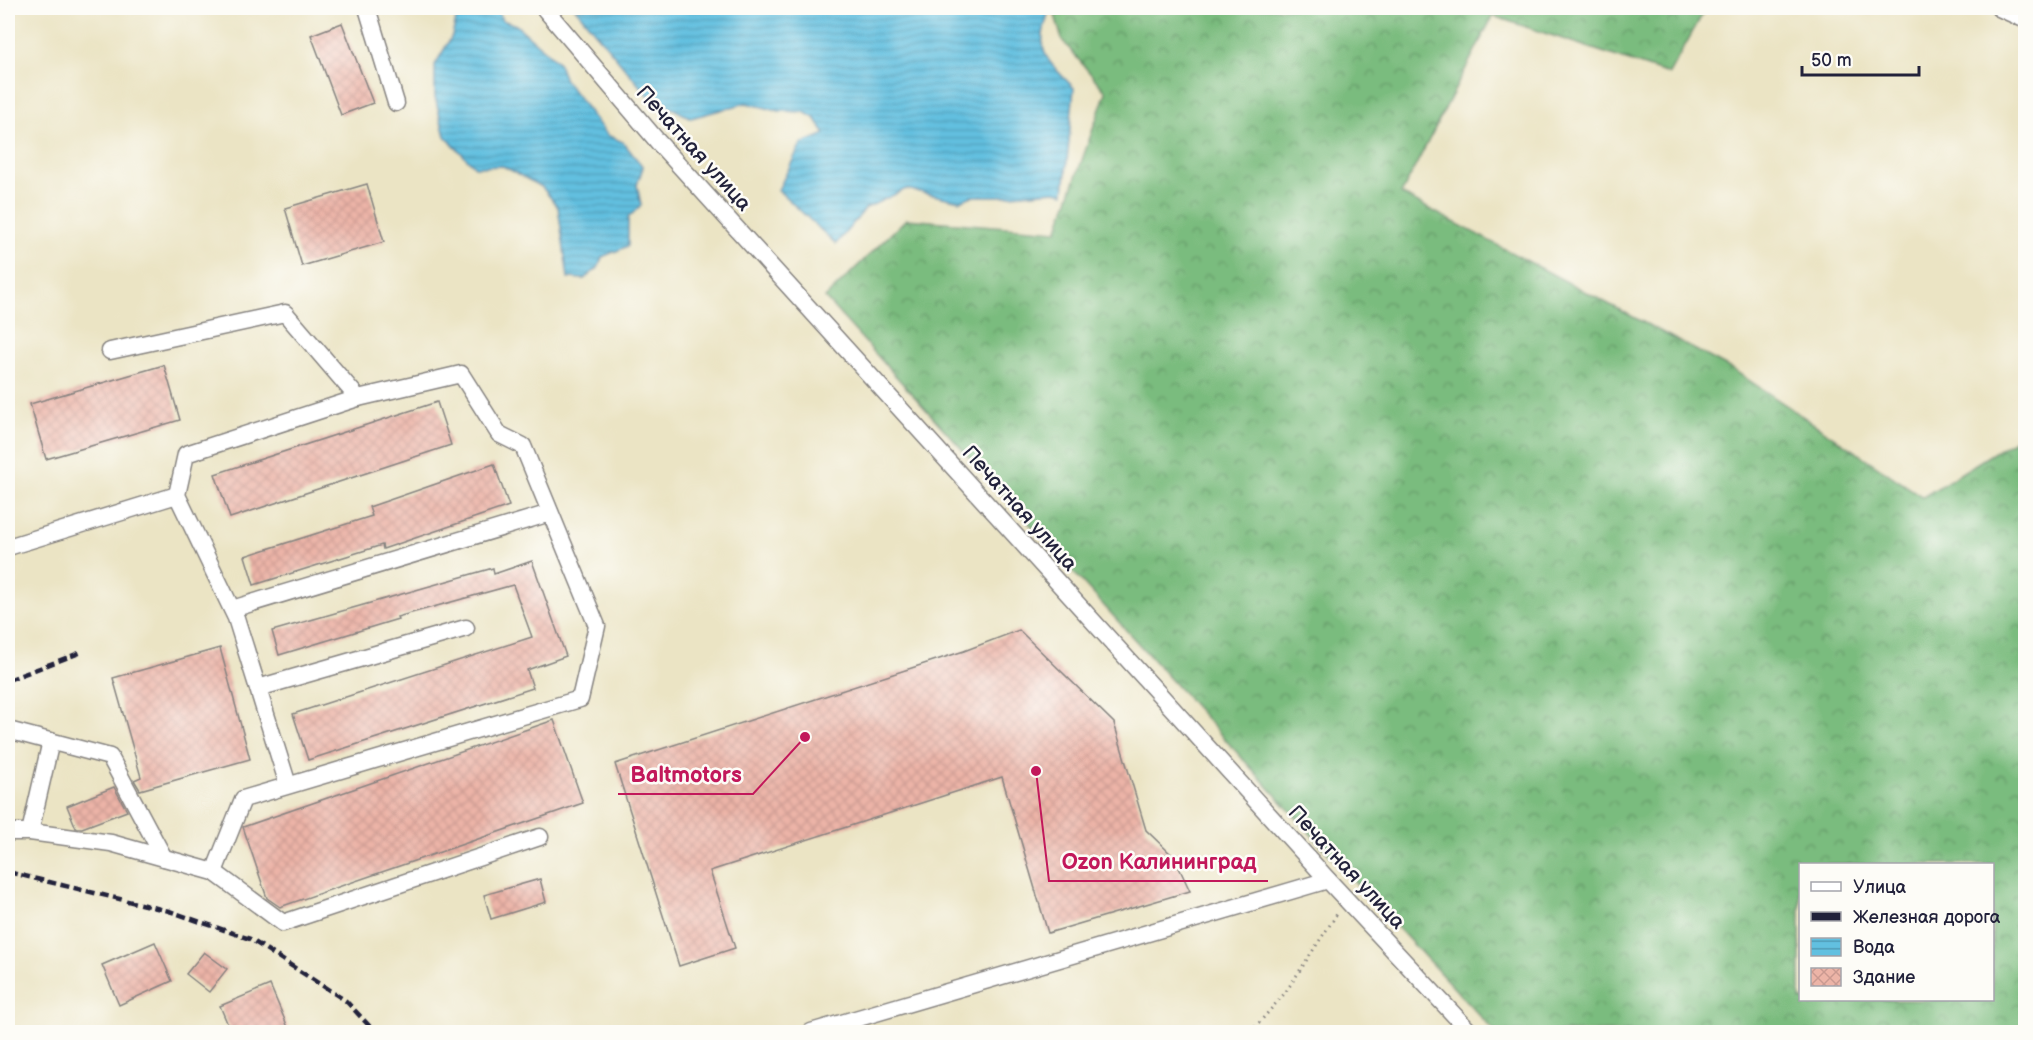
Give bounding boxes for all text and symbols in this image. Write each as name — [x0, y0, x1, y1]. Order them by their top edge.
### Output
scale bar — [1802, 39, 1919, 77]
text: 50 m — [1811, 50, 1852, 71]
street label: Печатная улица — [631, 80, 757, 217]
street label: Печатная улица — [957, 440, 1083, 577]
callout: Baltmotors — [618, 754, 753, 794]
text: Baltmotors — [630, 762, 742, 789]
street label: Печатная улица — [1283, 800, 1411, 935]
callout: Ozon Калининград — [1049, 841, 1268, 881]
text: Ozon Калининград — [1062, 849, 1257, 876]
legend — [1799, 863, 1994, 1001]
text: Улица — [1853, 877, 1907, 898]
text: Железная дорога — [1853, 907, 2001, 928]
text: Вода — [1853, 937, 1895, 958]
text: Здание — [1853, 967, 1915, 988]

